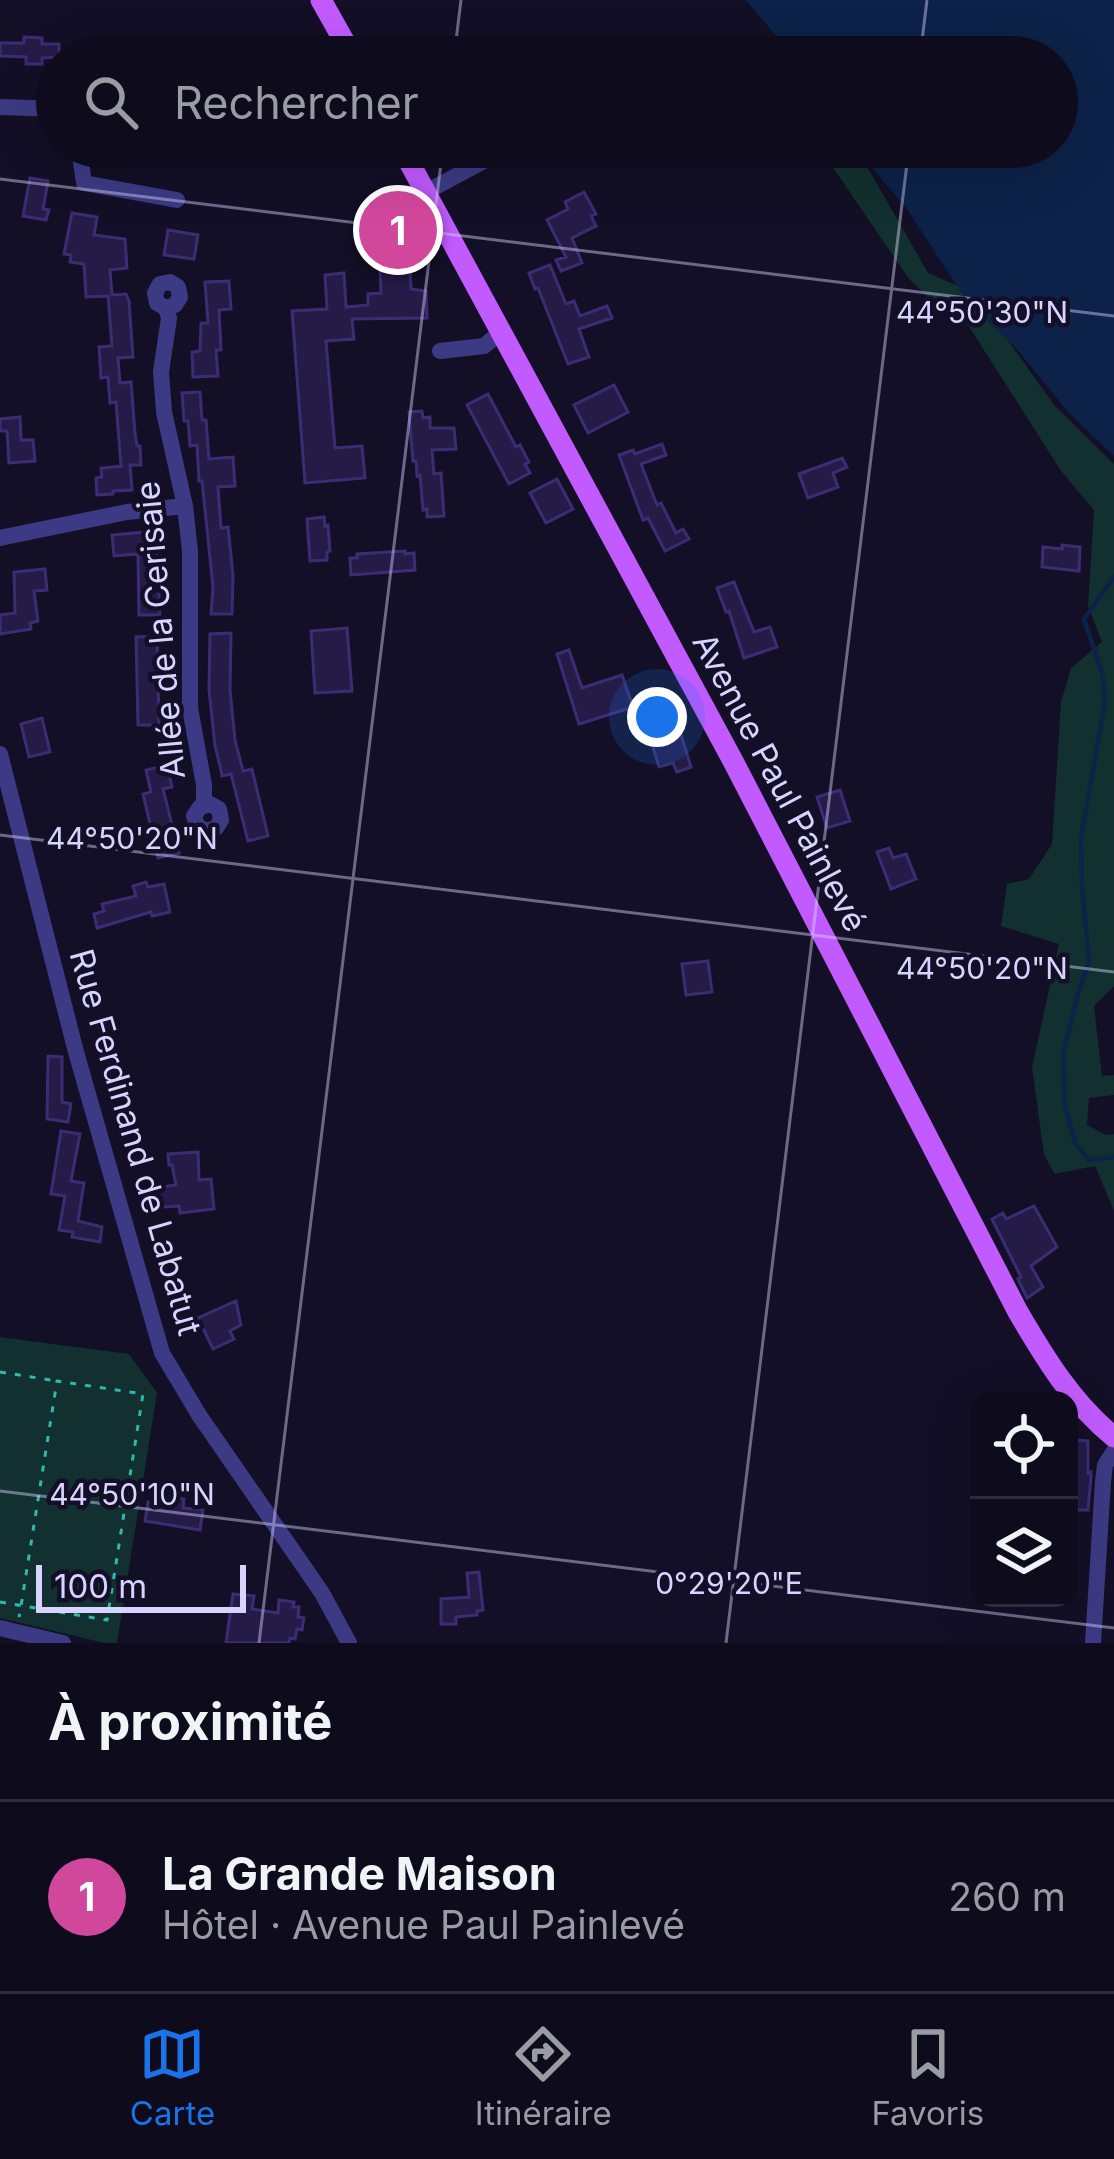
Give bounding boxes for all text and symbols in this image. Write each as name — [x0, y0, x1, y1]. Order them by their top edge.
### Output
search box — [36, 36, 1078, 168]
icon: search — [78, 69, 144, 135]
text: Rechercher — [174, 75, 419, 130]
pin: 1 — [359, 185, 437, 275]
text: 44°50'30"N — [896, 294, 1068, 330]
street label: Allée de la Cerisaie — [127, 480, 193, 780]
street label: Avenue Paul Painlevé — [684, 626, 876, 938]
your location — [627, 687, 687, 747]
text: 44°50'20"N — [46, 820, 218, 856]
street label: Rue Ferdinand de Labatut — [62, 944, 210, 1340]
text: 44°50'20"N — [896, 950, 1068, 986]
map controls — [970, 1391, 1078, 1607]
button: locate — [970, 1391, 1078, 1499]
text: 44°50'10"N — [49, 1476, 215, 1512]
button: layers — [970, 1499, 1078, 1607]
scale bar — [36, 1559, 246, 1612]
text: 0°29'20"E — [655, 1565, 803, 1601]
text: 100 m — [54, 1566, 147, 1606]
text: À proximité — [48, 1691, 332, 1752]
text: La Grande Maison — [162, 1846, 557, 1901]
text: 1 — [79, 1873, 95, 1920]
text: 260 m — [948, 1873, 1066, 1920]
text: Hôtel · Avenue Paul Painlevé — [162, 1901, 685, 1948]
tab: Carte — [130, 2021, 215, 2133]
tab: Itinéraire — [475, 2021, 612, 2133]
tab: Favoris — [871, 2021, 984, 2133]

